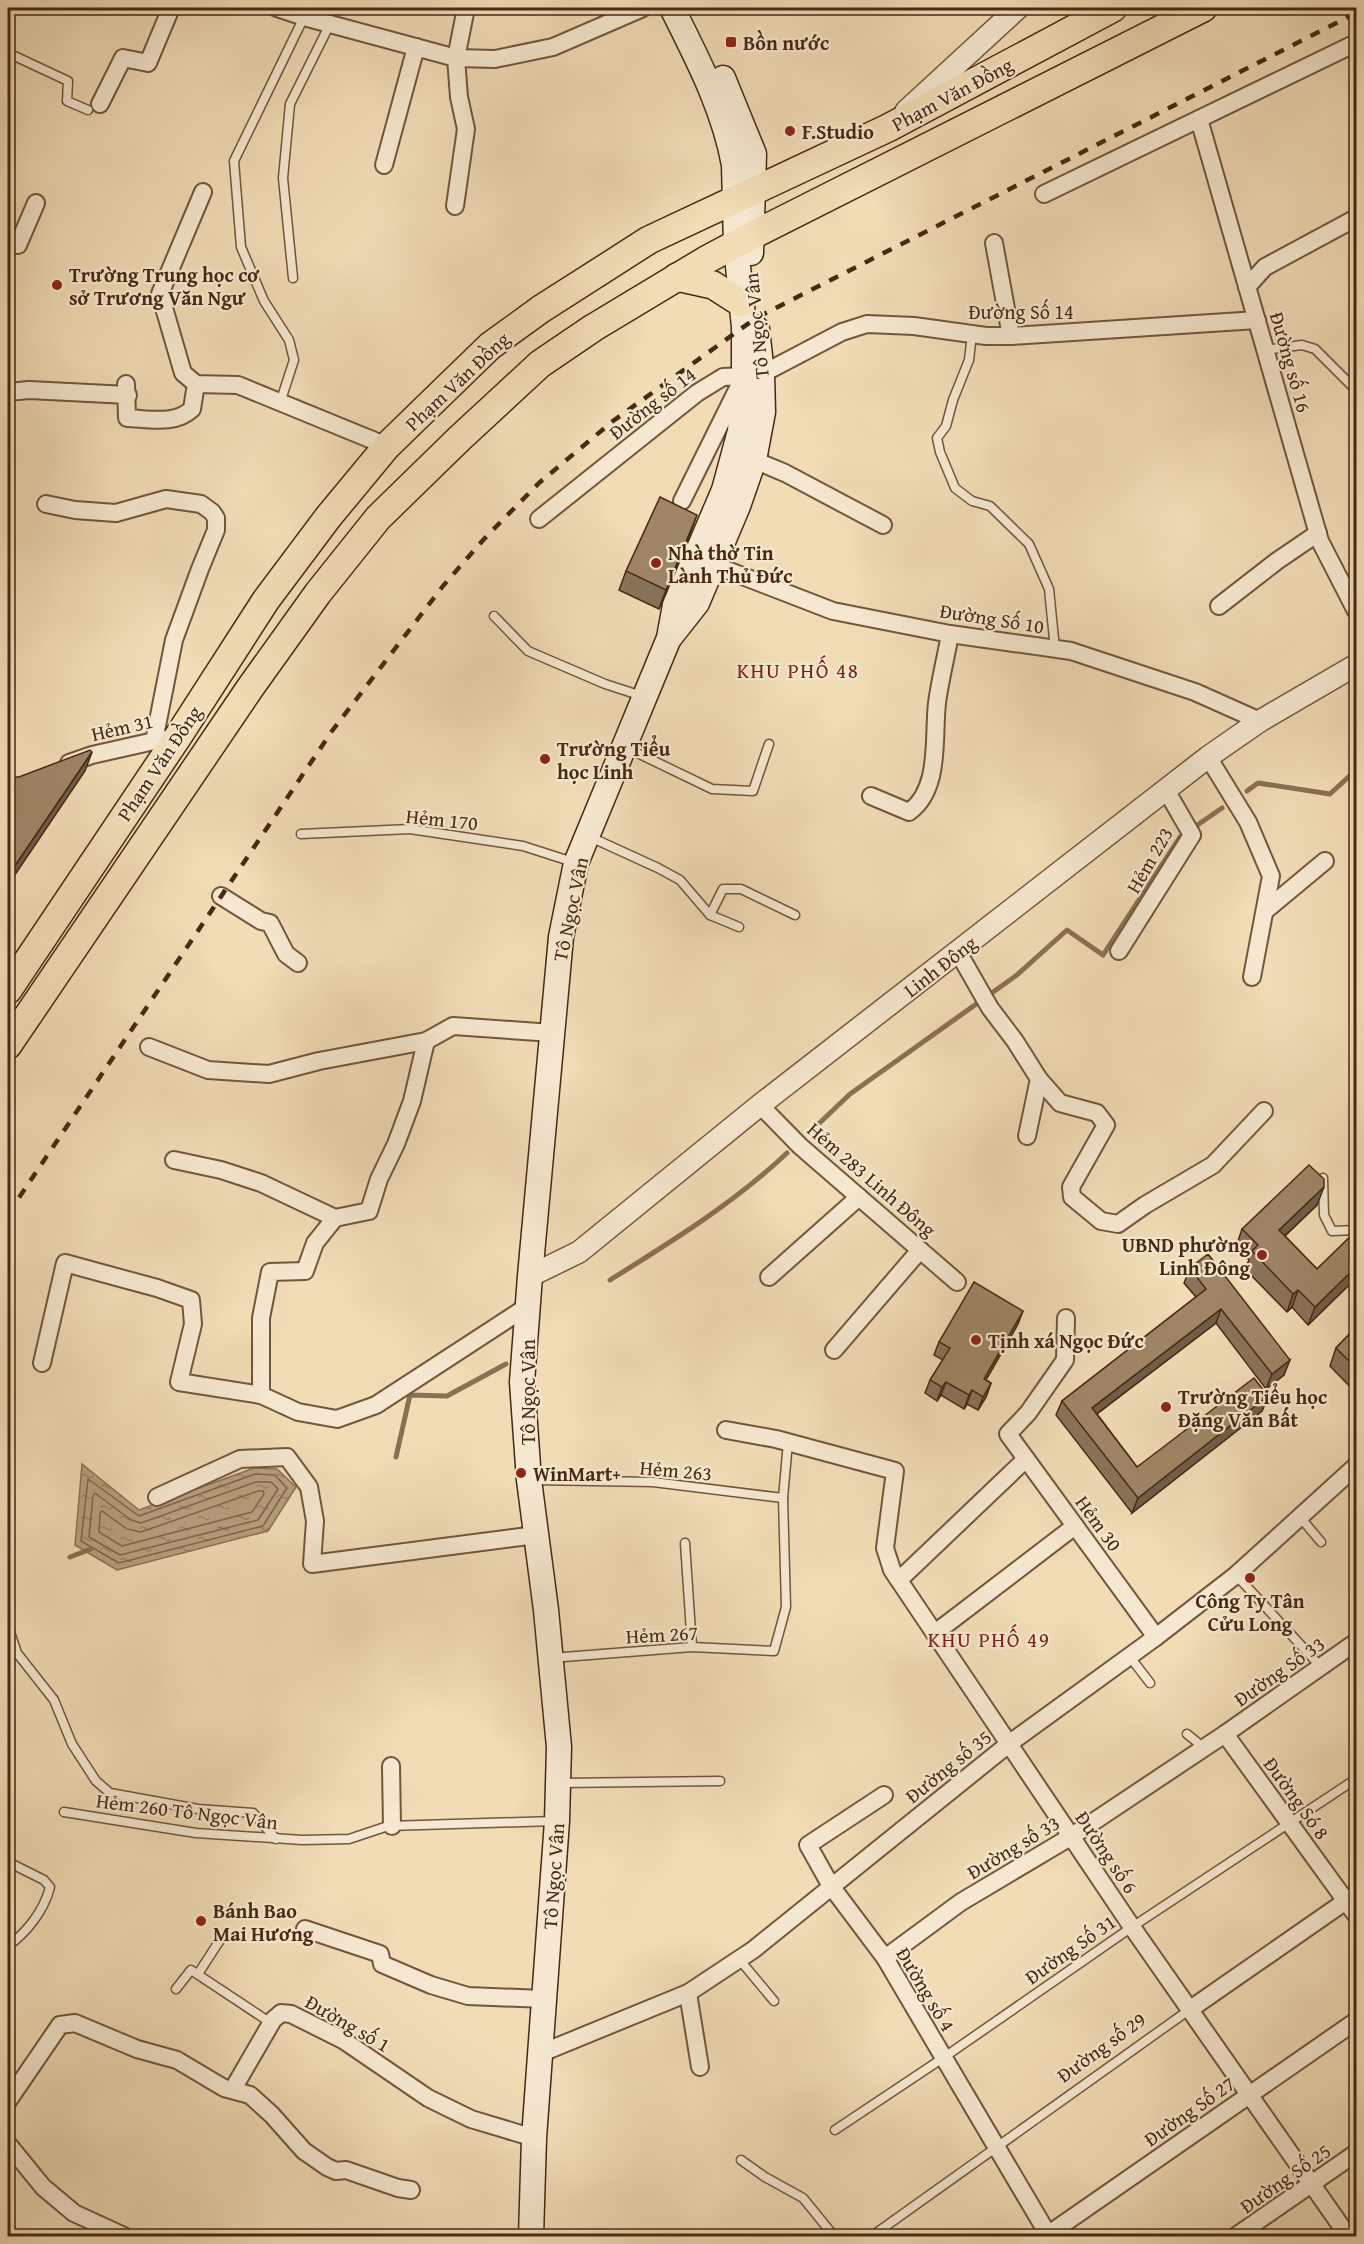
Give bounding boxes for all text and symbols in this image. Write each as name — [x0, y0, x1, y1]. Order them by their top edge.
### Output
place label: Bồn nước — [743, 28, 829, 57]
marker: Bồn nước — [724, 35, 738, 49]
street label: Phạm Văn Đồng — [886, 50, 1018, 138]
place label: F.Studio — [802, 117, 874, 146]
marker: F.Studio — [783, 124, 797, 138]
place label: Trường Trung học cơ sở Trương Văn Ngư — [69, 260, 260, 312]
street label: Tô Ngọc Vân — [736, 272, 776, 380]
marker: Trường Trung học cơ sở Trương Văn Ngư — [50, 278, 64, 292]
street label: Đường Số 14 — [968, 297, 1074, 326]
street label: Đường số 16 — [1263, 308, 1319, 416]
street label: Phạm Văn Đồng — [398, 325, 516, 437]
street label: Đường số 14 — [602, 360, 702, 446]
place label: Nhà thờ Tin Lành Thủ Đức — [668, 538, 792, 590]
marker: Nhà thờ Tin Lành Thủ Đức — [649, 556, 663, 570]
street label: Đường Số 10 — [938, 595, 1046, 641]
district label: KHU PHỐ 48 — [737, 655, 859, 686]
street label: Phạm Văn Đồng — [110, 699, 208, 827]
street label: Hẻm 31 — [88, 706, 156, 748]
place label: Trường Tiểu học Linh — [557, 734, 671, 786]
marker: Trường Tiểu học Linh — [538, 752, 552, 766]
street label: Hẻm 170 — [405, 801, 479, 837]
street label: Hẻm 223 — [1118, 821, 1180, 899]
street label: Tô Ngọc Vân — [545, 854, 595, 964]
street label: Linh Đông — [897, 928, 983, 1004]
street label: Hẻm 283 Linh Đông — [801, 1115, 943, 1243]
place label: UBND phường Linh Đông — [1122, 1230, 1250, 1282]
marker: UBND phường Linh Đông — [1255, 1248, 1269, 1262]
place label: Tịnh xá Ngọc Đức — [988, 1326, 1144, 1355]
marker: Tịnh xá Ngọc Đức — [969, 1333, 983, 1347]
street label: Tô Ngọc Vân — [513, 1339, 542, 1445]
place label: Trường Tiểu học Đặng Văn Bất — [1178, 1382, 1327, 1434]
marker: Trường Tiểu học Đặng Văn Bất — [1159, 1400, 1173, 1414]
street label: Hẻm 263 — [639, 1452, 713, 1488]
place label: WinMart+ — [533, 1459, 621, 1488]
marker: WinMart+ — [514, 1466, 528, 1480]
street label: Hẻm 30 — [1069, 1489, 1129, 1557]
marker: Công Ty Tân Cửu Long — [1243, 1571, 1257, 1585]
place label: Công Ty Tân Cửu Long — [1195, 1586, 1305, 1638]
street label: Hẻm 267 — [625, 1618, 699, 1650]
district label: KHU PHỐ 49 — [928, 1624, 1050, 1655]
street label: Đường Số 33 — [1228, 1629, 1330, 1713]
street label: Đường số 35 — [899, 1722, 997, 1810]
street label: Đường Só 8 — [1257, 1751, 1337, 1845]
street label: Hẻm 260 Tô Ngọc Vân — [95, 1785, 279, 1837]
street label: Đường số 6 — [1069, 1805, 1145, 1899]
street label: Đường số 33 — [961, 1808, 1065, 1886]
street label: Tô Ngọc Vân — [535, 1822, 571, 1930]
place label: Bánh Bao Mai Hương — [213, 1896, 314, 1948]
street label: Đường Số 31 — [1019, 1907, 1121, 1991]
marker: Bánh Bao Mai Hương — [194, 1914, 208, 1928]
street label: Đường số 4 — [889, 1941, 963, 2037]
street label: Đường số 1 — [300, 1987, 396, 2059]
street label: Đường số 29 — [1051, 2005, 1151, 2089]
street label: Đường Số 27 — [1138, 2069, 1240, 2153]
street label: Đường Số 25 — [1234, 2136, 1336, 2220]

